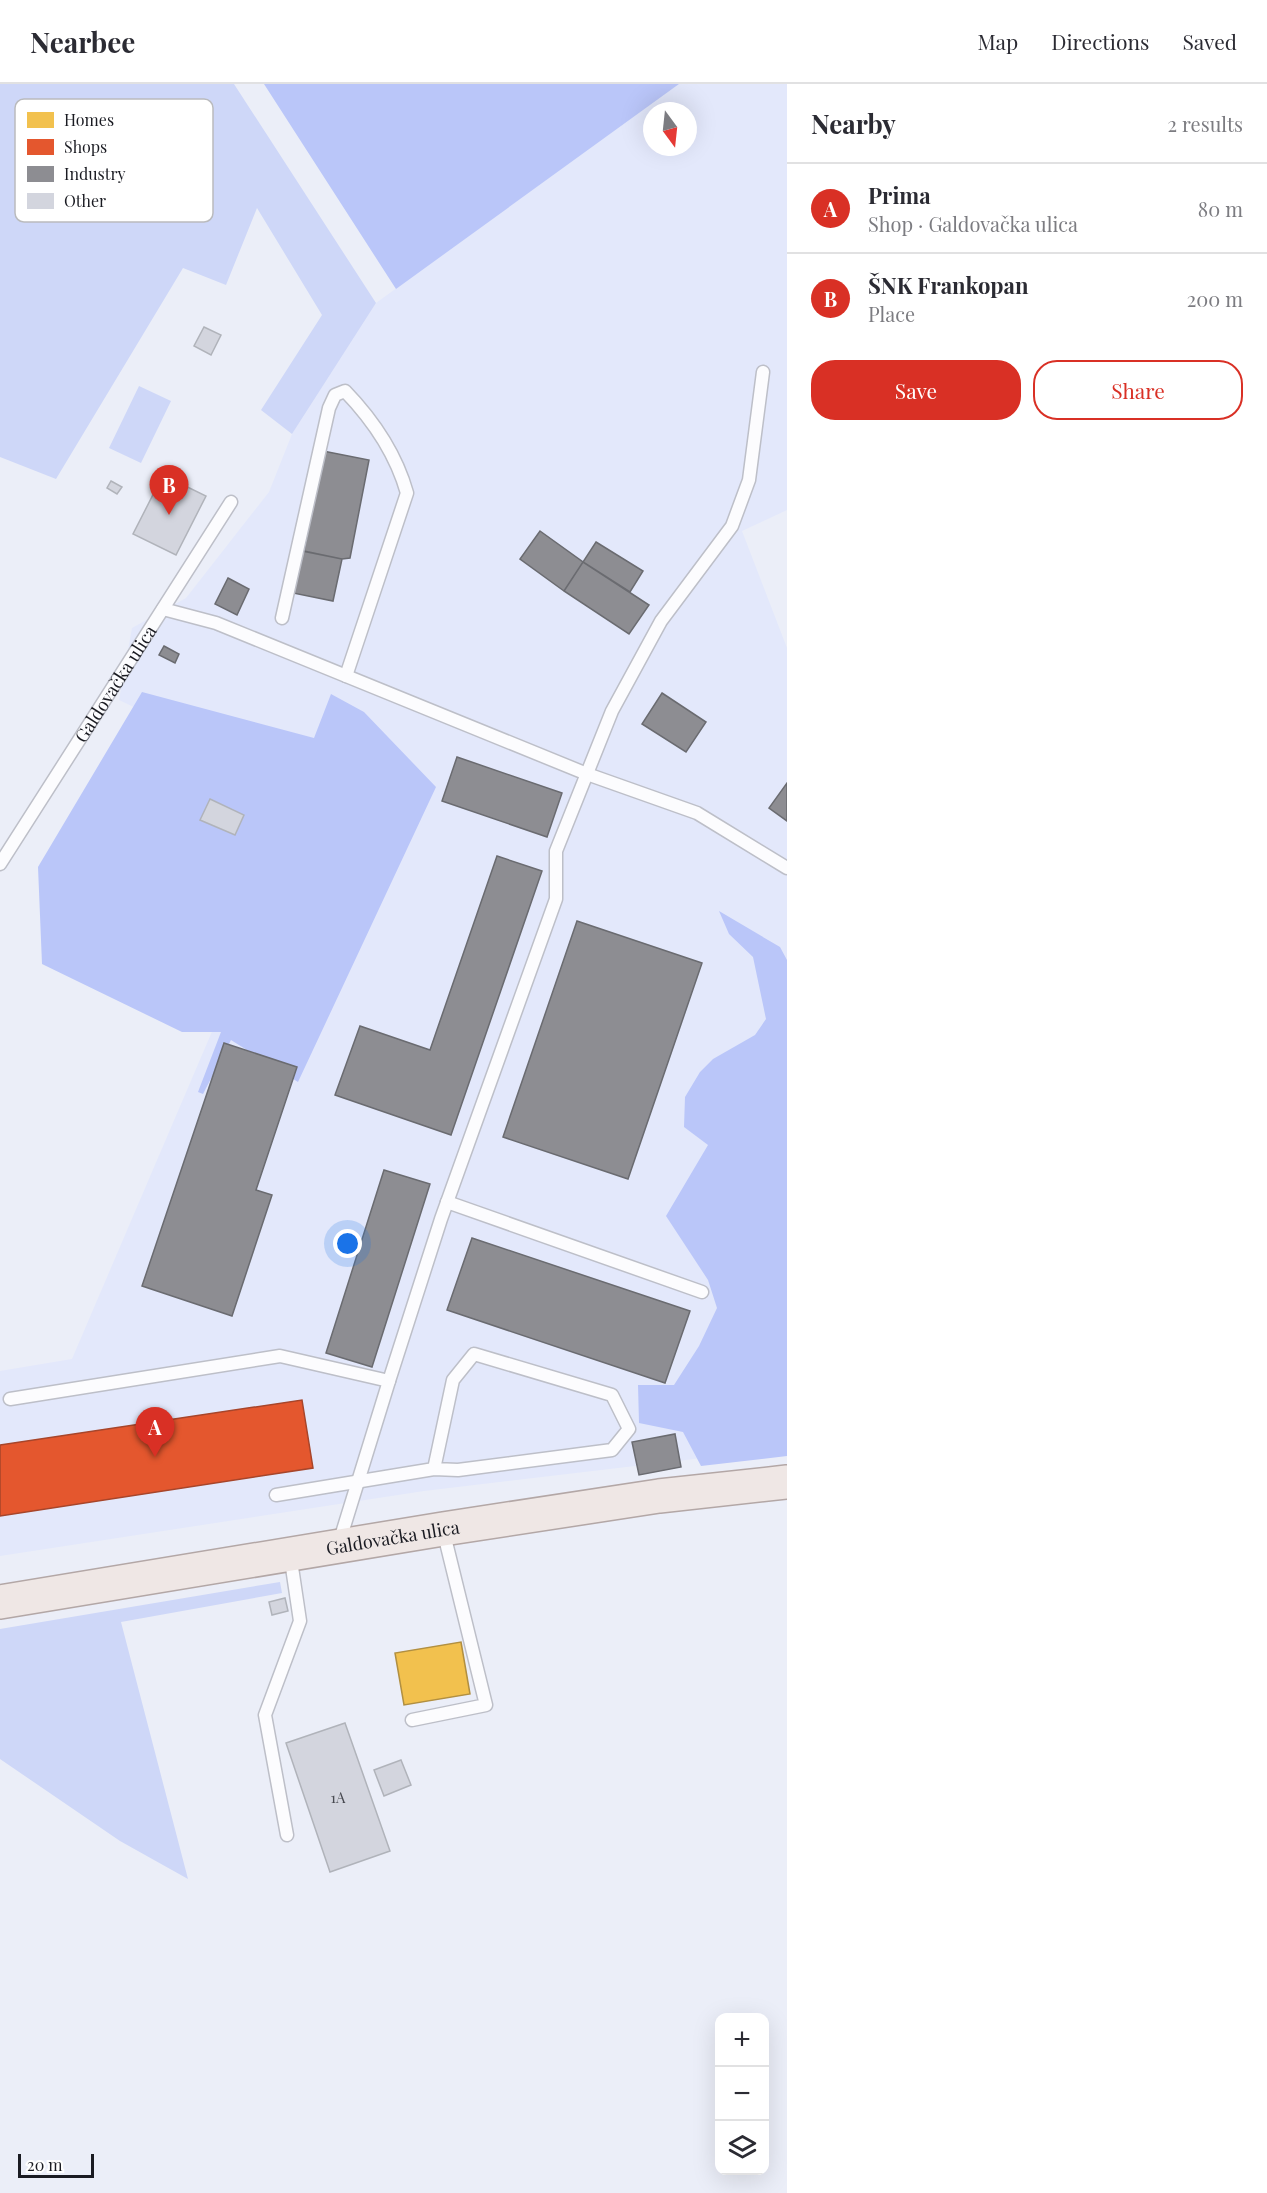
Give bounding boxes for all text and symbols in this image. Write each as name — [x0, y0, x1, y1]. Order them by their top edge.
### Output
text: Nearbee — [30, 23, 135, 60]
text: Map — [977, 27, 1018, 55]
text: Directions — [1051, 27, 1149, 55]
text: Saved — [1182, 27, 1237, 55]
legend — [15, 99, 213, 222]
north arrow — [643, 102, 697, 156]
text: Nearby — [811, 106, 896, 141]
text: Homes — [64, 109, 114, 130]
text: 2 results — [1168, 110, 1243, 137]
text: Shops — [64, 136, 107, 157]
text: Industry — [64, 163, 126, 184]
text: Prima — [868, 180, 931, 210]
text: Other — [64, 190, 106, 211]
text: A — [824, 195, 837, 222]
text: 80 m — [1198, 195, 1243, 222]
text: Shop · Galdovačka ulica — [868, 210, 1078, 237]
text: ŠNK Frankopan — [868, 270, 1028, 300]
text: B — [824, 285, 837, 312]
text: 200 m — [1187, 285, 1243, 312]
text: Place — [868, 300, 915, 327]
button: Save — [811, 360, 1021, 420]
button: Share — [1033, 360, 1243, 420]
pin: B — [150, 466, 188, 515]
street label: Galdovačka ulica — [69, 620, 161, 747]
your location — [333, 1229, 362, 1258]
pin: A — [136, 1408, 174, 1457]
street label: Galdovačka ulica — [324, 1515, 461, 1560]
house number: 1A — [330, 1787, 346, 1807]
map controls — [715, 2013, 769, 2175]
button: + — [715, 2013, 769, 2067]
button: − — [715, 2067, 769, 2121]
button: layers — [715, 2121, 769, 2175]
scale bar — [18, 2151, 94, 2178]
text: 20 m — [27, 2154, 62, 2175]

